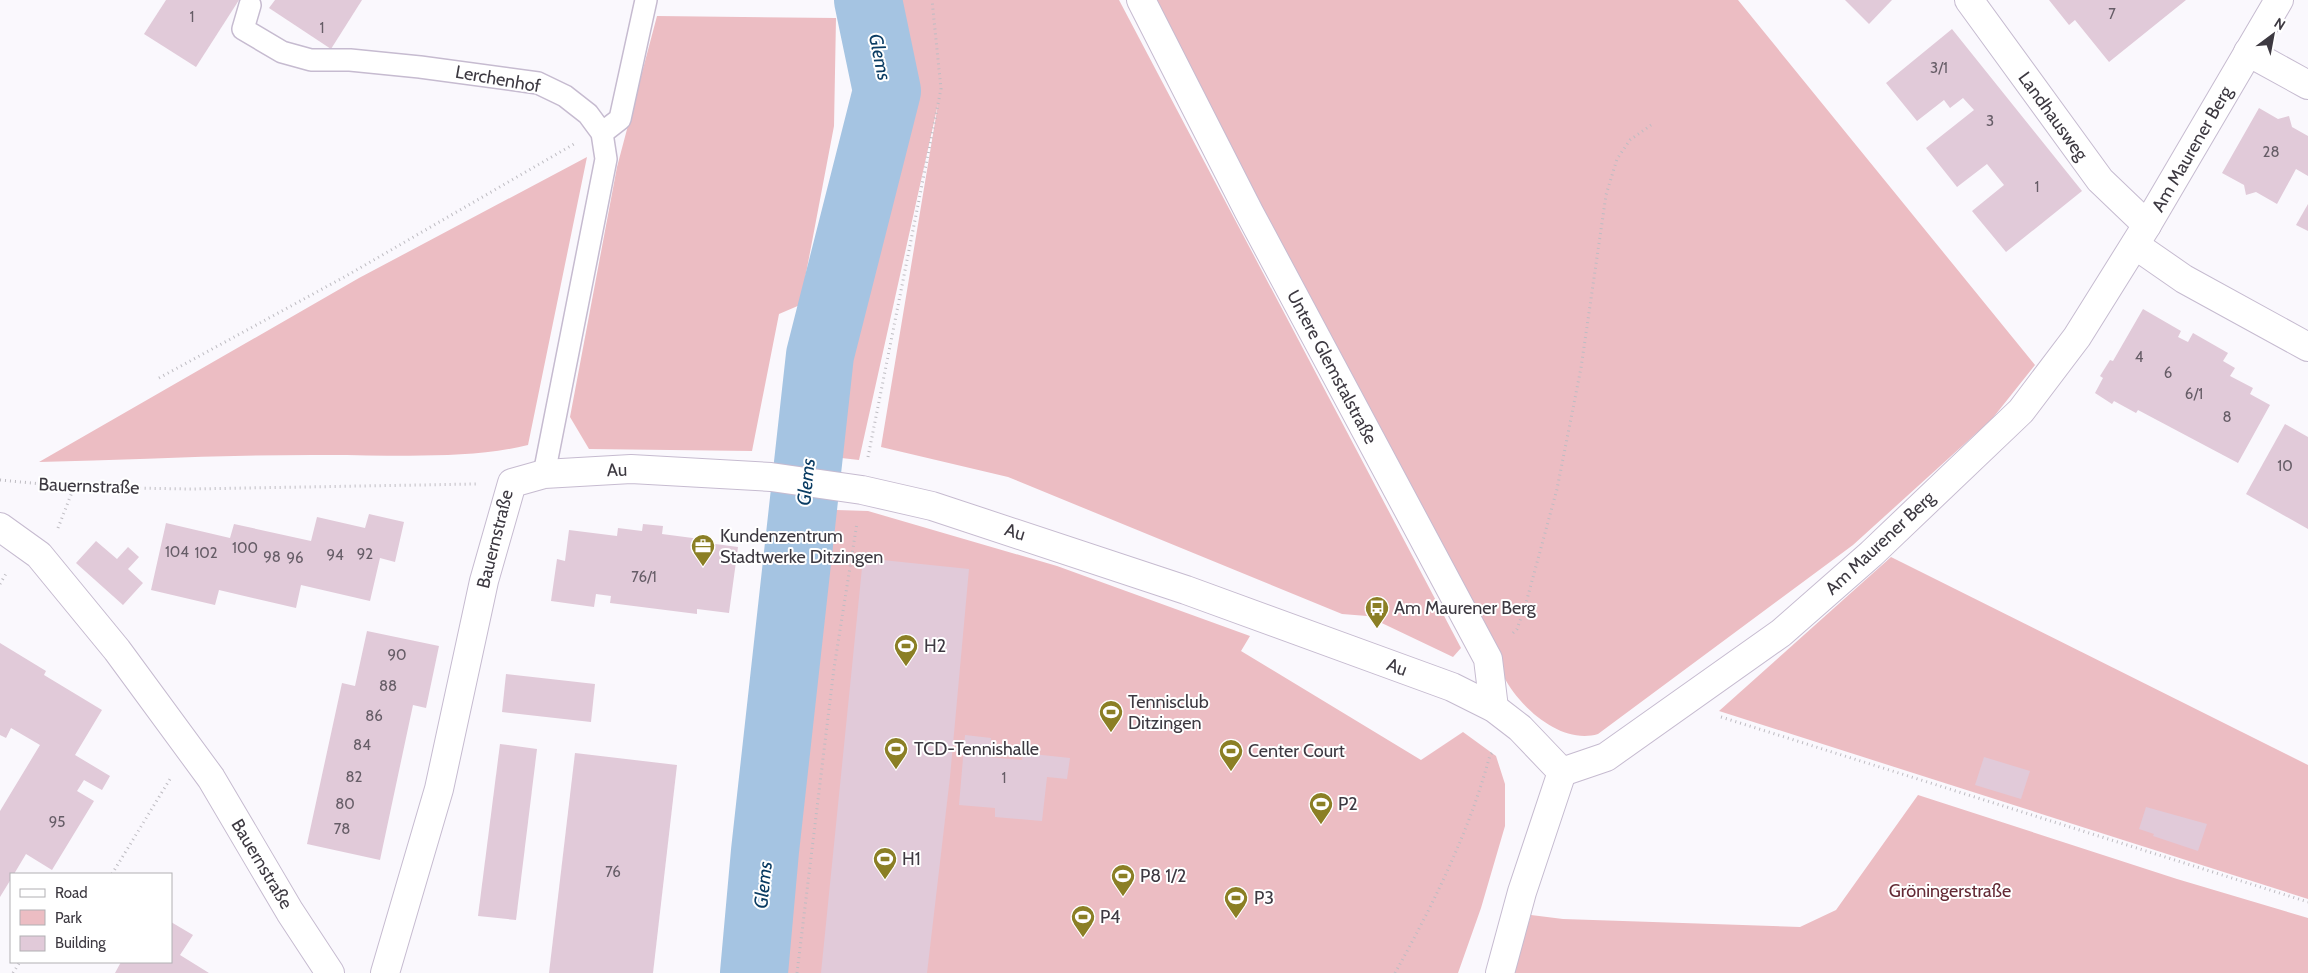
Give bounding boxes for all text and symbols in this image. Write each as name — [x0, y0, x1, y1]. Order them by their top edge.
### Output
house number: 7 — [2108, 5, 2116, 23]
house number: 1 — [190, 8, 194, 26]
north arrow — [2248, 10, 2298, 60]
text: N — [2271, 14, 2289, 34]
house number: 1 — [320, 19, 324, 37]
water label: Glems — [864, 31, 896, 83]
house number: 3/1 — [1930, 59, 1948, 77]
street label: Lerchenhof — [454, 61, 542, 97]
street label: Landhausweg — [2013, 67, 2093, 165]
street label: Am Maurener Berg — [2147, 81, 2237, 216]
house number: 3 — [1986, 112, 1994, 130]
house number: 28 — [2263, 143, 2279, 161]
house number: 1 — [2035, 178, 2039, 196]
street label: Untere Glemstalstraße — [1282, 286, 1382, 448]
house number: 4 — [2135, 348, 2144, 366]
house number: 6 — [2164, 364, 2172, 382]
house number: 6/1 — [2185, 385, 2203, 403]
house number: 8 — [2222, 408, 2232, 426]
water label: Glems — [792, 457, 820, 507]
house number: 10 — [2277, 457, 2293, 475]
street label: Au — [606, 459, 628, 481]
street label: Bauernstraße — [38, 473, 140, 499]
street label: Am Maurener Berg — [1821, 486, 1940, 599]
street label: Bauernstraße — [472, 487, 518, 591]
street label: Au — [1002, 519, 1028, 545]
place label: Kundenzentrum Stadtwerke Ditzingen — [720, 525, 883, 568]
office icon: Kundenzentrum Stadtwerke Ditzingen — [690, 533, 716, 567]
house number: 100 — [232, 539, 258, 557]
house number: 104 — [165, 543, 189, 561]
house number: 102 — [194, 544, 218, 562]
house number: 92 — [357, 545, 373, 563]
house number: 94 — [326, 546, 344, 564]
house number: 98 — [263, 548, 281, 566]
house number: 96 — [286, 549, 304, 567]
house number: 76/1 — [631, 568, 657, 586]
bus stop icon: Am Maurener Berg — [1364, 595, 1390, 629]
place label: Am Maurener Berg — [1394, 597, 1537, 619]
sports icon: H2 — [893, 633, 919, 667]
place label: H2 — [924, 635, 946, 657]
house number: 90 — [388, 646, 407, 664]
street label: Au — [1384, 653, 1410, 681]
house number: 88 — [379, 677, 397, 695]
place label: Tennisclub Ditzingen — [1128, 691, 1209, 734]
sports icon: Tennisclub Ditzingen — [1098, 699, 1124, 733]
house number: 86 — [365, 707, 383, 725]
house number: 84 — [353, 736, 371, 754]
sports icon: TCD-Tennishalle — [883, 736, 909, 770]
place label: TCD-Tennishalle — [914, 738, 1039, 760]
sports icon: Center Court — [1218, 738, 1244, 772]
place label: Center Court — [1248, 740, 1345, 762]
house number: 82 — [346, 768, 363, 786]
house number: 1 — [1002, 769, 1006, 787]
sports icon: P2 — [1308, 791, 1334, 825]
place label: P2 — [1338, 793, 1358, 815]
house number: 80 — [335, 795, 355, 813]
house number: 95 — [49, 813, 65, 831]
street label: Bauernstraße — [227, 815, 297, 913]
house number: 78 — [334, 820, 350, 838]
sports icon: H1 — [872, 846, 898, 880]
place label: H1 — [902, 848, 921, 870]
water label: Glems — [749, 860, 777, 910]
house number: 76 — [605, 863, 621, 881]
sports icon: P8 1/2 — [1110, 863, 1136, 897]
place label: P8 1/2 — [1140, 865, 1186, 887]
legend — [10, 873, 172, 963]
park label: Gröningerstraße — [1889, 880, 2011, 902]
text: Road — [55, 884, 88, 902]
sports icon: P3 — [1223, 885, 1249, 919]
place label: P3 — [1254, 887, 1274, 909]
sports icon: P4 — [1070, 904, 1096, 938]
place label: P4 — [1100, 906, 1120, 928]
text: Park — [55, 909, 82, 927]
text: Building — [55, 934, 106, 952]

